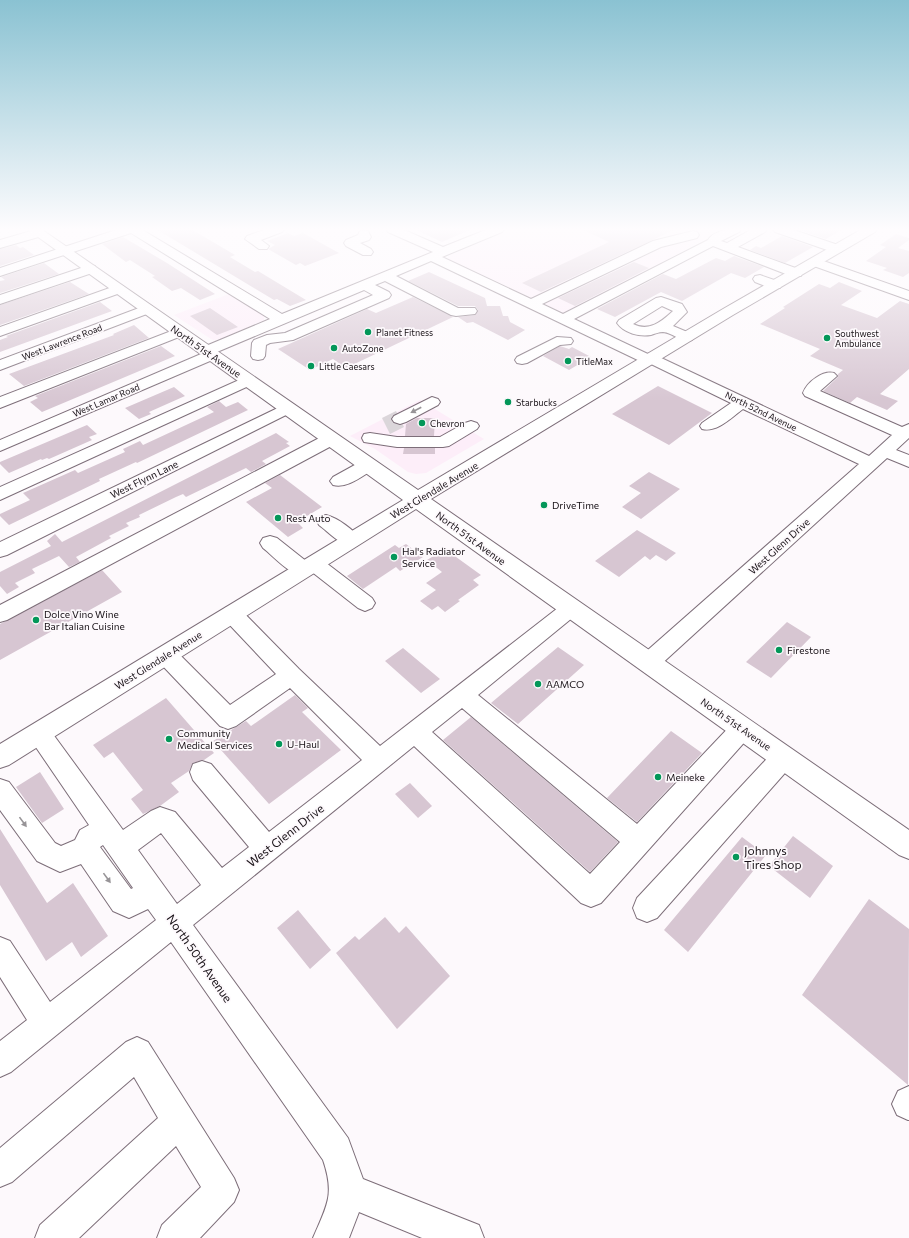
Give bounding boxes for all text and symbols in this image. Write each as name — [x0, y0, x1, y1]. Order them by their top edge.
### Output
street label: West Lawrence Road — [20, 322, 104, 362]
street label: North 51st Avenue — [168, 322, 244, 380]
marker: Planet Fitness — [363, 327, 373, 337]
place label: Planet Fitness — [376, 327, 433, 338]
place label: Southwest Ambulance — [835, 328, 881, 349]
marker: Southwest Ambulance — [822, 333, 832, 343]
marker: AutoZone — [329, 343, 339, 353]
place label: AutoZone — [342, 343, 384, 354]
marker: TitleMax — [563, 356, 573, 366]
place label: TitleMax — [576, 356, 613, 367]
marker: Little Caesars — [306, 361, 316, 371]
place label: Little Caesars — [319, 361, 375, 372]
street label: West Lamar Road — [71, 381, 141, 419]
street label: North 52nd Avenue — [723, 389, 799, 433]
marker: Starbucks — [503, 397, 513, 407]
place label: Starbucks — [516, 397, 557, 408]
one-way arrow — [410, 407, 422, 414]
marker: Chevron — [417, 418, 427, 428]
place label: Chevron — [430, 418, 465, 429]
street label: West Flynn Lane — [108, 457, 180, 501]
street label: West Glendale Avenue — [388, 459, 480, 521]
place label: DriveTime — [552, 499, 599, 511]
marker: DriveTime — [539, 500, 549, 510]
street label: North 51st Avenue — [434, 509, 508, 567]
place label: Rest Auto — [286, 512, 331, 524]
marker: Rest Auto — [273, 513, 283, 523]
street label: West Glenn Drive — [746, 515, 812, 577]
place label: Hal's Radiator Service — [402, 545, 465, 569]
marker: Hal's Radiator Service — [389, 552, 399, 562]
place label: Dolce Vino Wine Bar Italian Cuisine — [44, 608, 125, 632]
marker: Dolce Vino Wine Bar Italian Cuisine — [31, 615, 41, 625]
street label: West Glendale Avenue — [112, 628, 204, 692]
place label: Firestone — [787, 644, 830, 656]
marker: Firestone — [774, 645, 784, 655]
place label: AAMCO — [546, 678, 584, 690]
marker: AAMCO — [533, 679, 543, 689]
street label: North 51st Avenue — [698, 695, 774, 753]
place label: Community Medical Services — [177, 727, 253, 751]
marker: Community Medical Services — [164, 734, 174, 744]
place label: U-Haul — [287, 738, 319, 750]
marker: U-Haul — [274, 739, 284, 749]
place label: Meineke — [666, 771, 705, 783]
marker: Meineke — [653, 772, 663, 782]
street label: West Glenn Drive — [244, 801, 326, 869]
one-way arrow — [19, 816, 27, 827]
place label: Johnnys Tires Shop — [744, 843, 802, 871]
marker: Johnnys Tires Shop — [731, 852, 741, 862]
one-way arrow — [103, 872, 111, 883]
street label: North 50th Avenue — [164, 911, 236, 1005]

